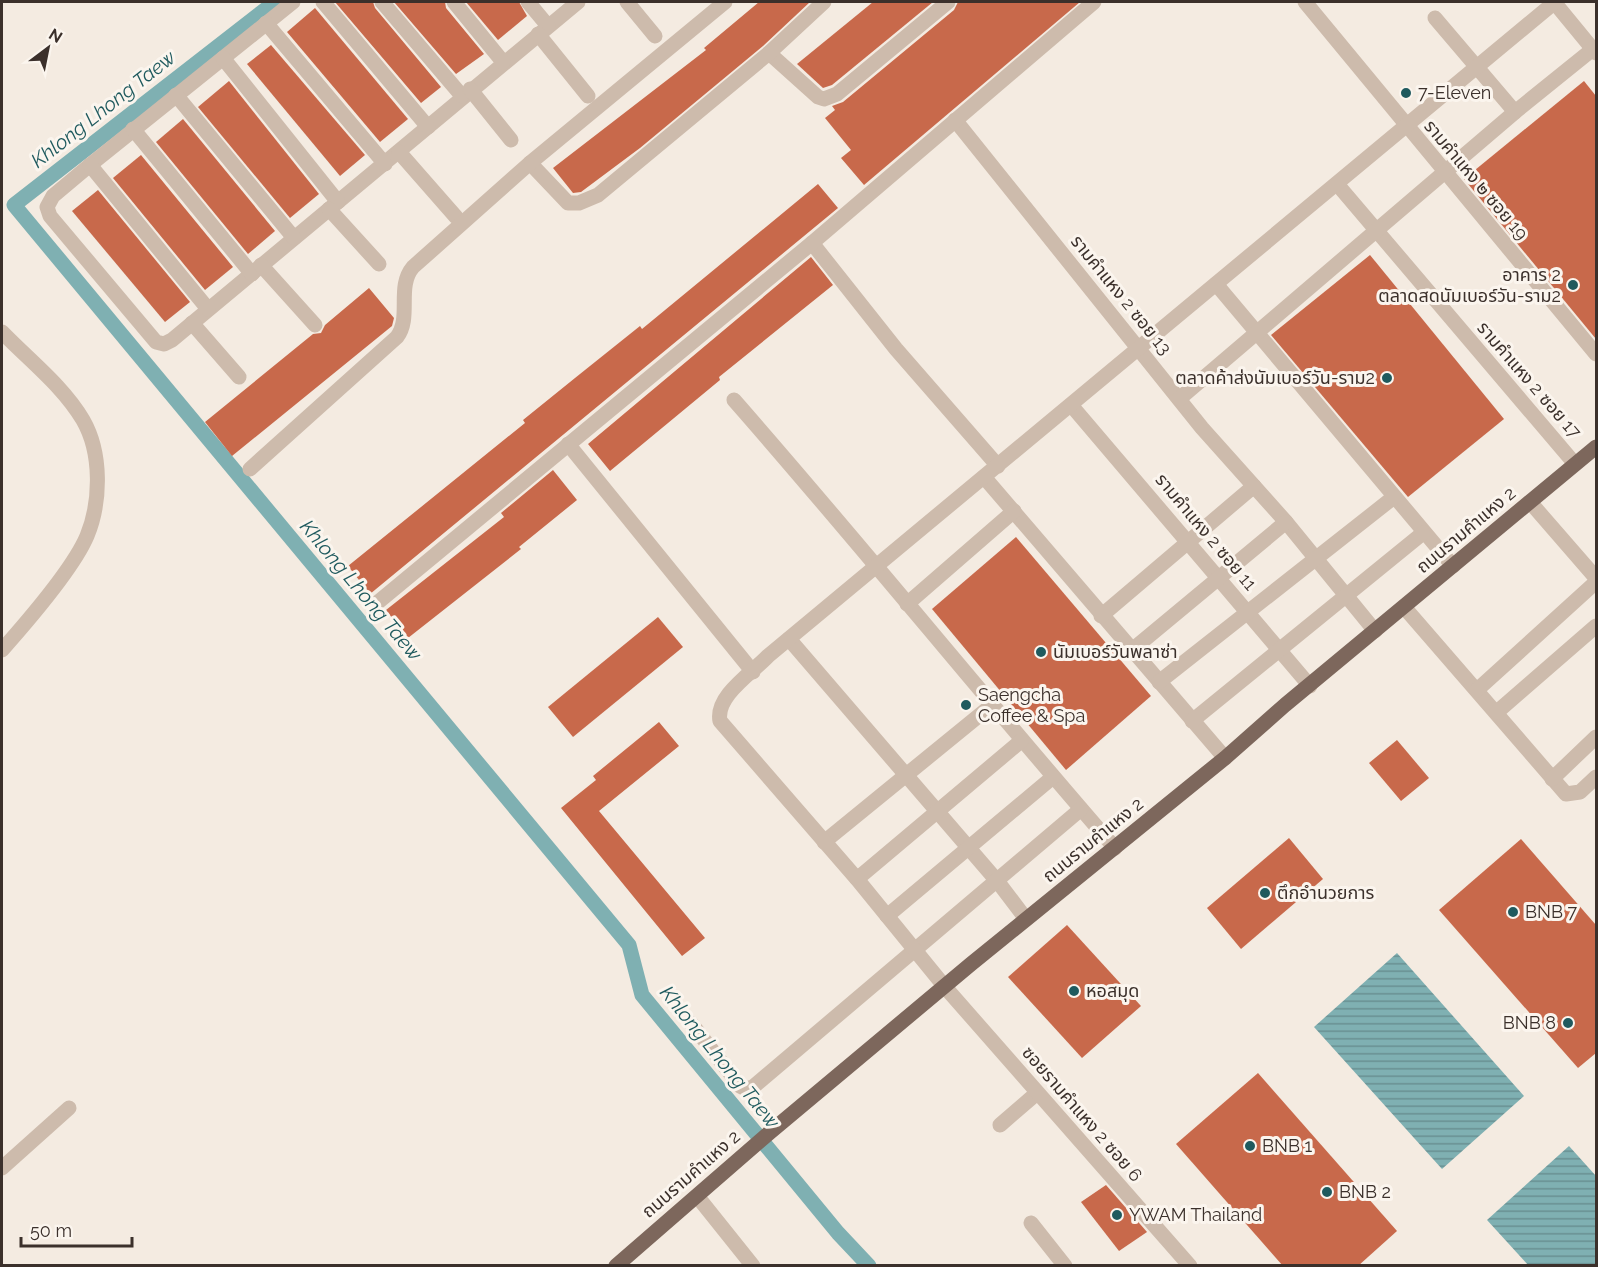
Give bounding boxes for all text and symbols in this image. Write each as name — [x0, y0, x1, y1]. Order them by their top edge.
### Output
north arrow — [18, 18, 78, 78]
text: N — [45, 24, 66, 47]
water label: Khlong Lhong Taew — [26, 45, 181, 173]
place label: 7-Eleven — [1418, 82, 1491, 103]
marker: 7-Eleven — [1399, 86, 1413, 100]
street label: รามคำแหง ๒ ซอย 19 — [1420, 115, 1533, 244]
street label: รามคำแหง 2 ซอย 13 — [1067, 231, 1176, 359]
place label: อาคาร 2 ตลาดสดนัมเบอร์วัน-ราม2 — [1378, 264, 1561, 306]
marker: อาคาร 2 ตลาดสดนัมเบอร์วัน-ราม2 — [1566, 278, 1580, 292]
street label: รามคำแหง 2 ซอย 17 — [1473, 317, 1586, 442]
place label: ตลาดค้าส่งนัมเบอร์วัน-ราม2 — [1175, 367, 1375, 388]
marker: ตลาดค้าส่งนัมเบอร์วัน-ราม2 — [1380, 371, 1394, 385]
street label: รามคำแหง 2 ซอย 11 — [1152, 469, 1261, 594]
street label: ถนนรามคำแหง 2 — [1412, 482, 1519, 577]
water label: Khlong Lhong Taew — [295, 515, 427, 666]
place label: นัมเบอร์วันพลาซ่า — [1053, 641, 1178, 662]
marker: นัมเบอร์วันพลาซ่า — [1034, 645, 1048, 659]
place label: Saengcha Coffee & Spa — [978, 684, 1085, 726]
marker: Saengcha Coffee & Spa — [959, 698, 973, 712]
street label: ถนนรามคำแหง 2 — [1038, 793, 1147, 886]
place label: ตึกอำนวยการ — [1277, 882, 1375, 903]
marker: ตึกอำนวยการ — [1258, 886, 1272, 900]
place label: BNB 7 — [1525, 901, 1577, 922]
marker: BNB 7 — [1506, 905, 1520, 919]
place label: หอสมุด — [1086, 980, 1139, 1002]
water label: Khlong Lhong Taew — [655, 981, 785, 1134]
marker: หอสมุด — [1067, 984, 1081, 998]
place label: BNB 8 — [1503, 1012, 1556, 1033]
marker: BNB 8 — [1561, 1016, 1575, 1030]
street label: ซอยรามคำแหง 2 ซอย 6 — [1018, 1042, 1147, 1186]
street label: ถนนรามคำแหง 2 — [637, 1125, 744, 1222]
place label: BNB 1 — [1262, 1135, 1312, 1156]
marker: BNB 1 — [1243, 1139, 1257, 1153]
place label: BNB 2 — [1339, 1181, 1391, 1202]
marker: BNB 2 — [1320, 1185, 1334, 1199]
place label: YWAM Thailand — [1129, 1204, 1262, 1225]
marker: YWAM Thailand — [1110, 1208, 1124, 1222]
scale bar — [21, 1210, 132, 1248]
text: 50 m — [30, 1220, 72, 1241]

